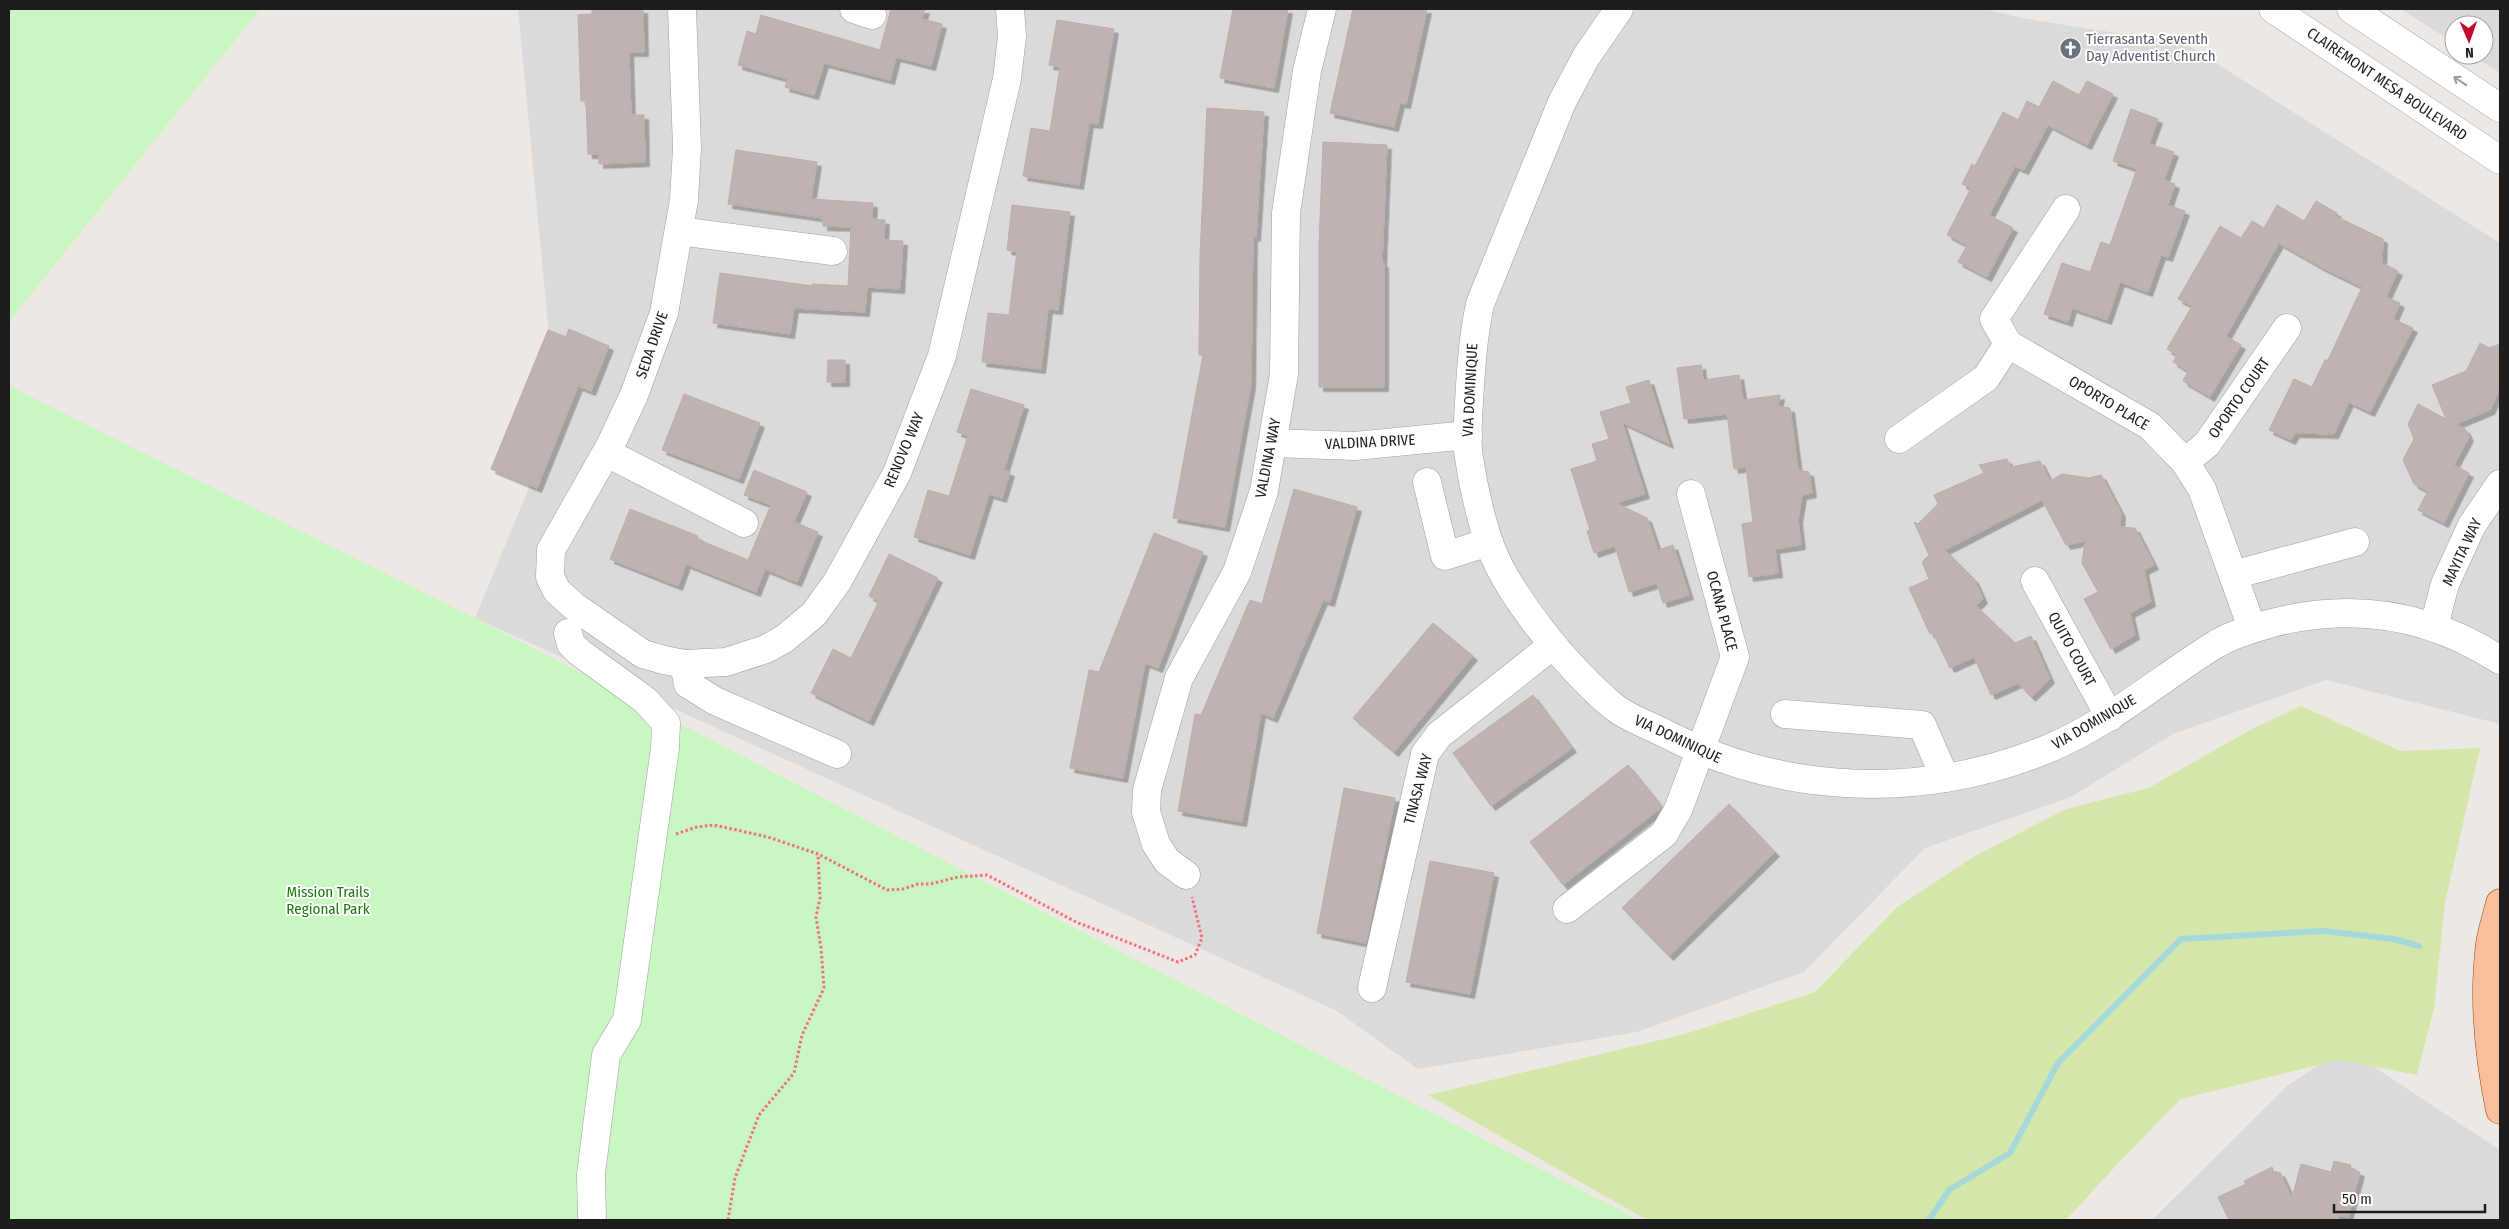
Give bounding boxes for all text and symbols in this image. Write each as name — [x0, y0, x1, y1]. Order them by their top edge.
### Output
north arrow — [2444, 15, 2494, 65]
street label: CLAIREMONT MESA BOULEVARD — [2303, 24, 2471, 144]
place label: Tierrasanta Seventh Day Adventist Church — [2086, 30, 2216, 65]
church icon: Tierrasanta Seventh Day Adventist Church — [2058, 36, 2082, 60]
one-way arrow — [2453, 76, 2467, 86]
street label: SEDA DRIVE — [632, 309, 672, 381]
street label: VIA DOMINIQUE — [1459, 343, 1481, 437]
street label: OPORTO COURT — [2205, 354, 2273, 442]
street label: OPORTO PLACE — [2065, 372, 2153, 434]
street label: RENOVO WAY — [880, 409, 928, 490]
street label: VALDINA WAY — [1251, 416, 1285, 499]
street label: VALDINA DRIVE — [1324, 431, 1416, 453]
street label: MAYITA WAY — [2438, 515, 2486, 589]
street label: OCANA PLACE — [1703, 569, 1741, 653]
street label: QUITO COURT — [2044, 609, 2100, 689]
street label: VIA DOMINIQUE — [2049, 691, 2139, 753]
street label: VIA DOMINIQUE — [1632, 711, 1724, 767]
street label: TINASA WAY — [1400, 751, 1436, 826]
park label: Mission Trails Regional Park — [286, 883, 370, 918]
scale bar — [2334, 1182, 2485, 1214]
text: 50 m — [2342, 1190, 2372, 1208]

